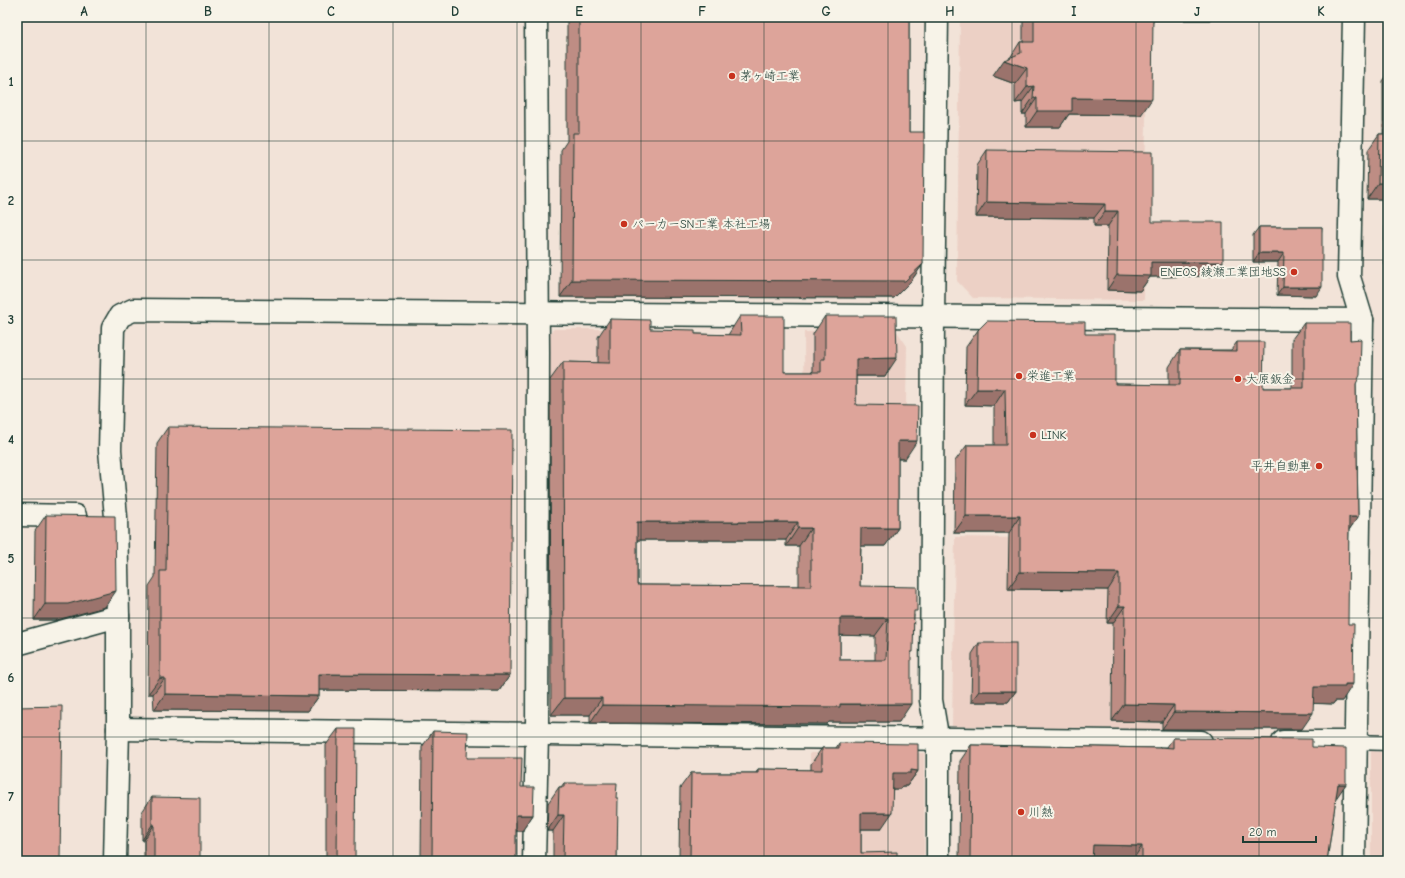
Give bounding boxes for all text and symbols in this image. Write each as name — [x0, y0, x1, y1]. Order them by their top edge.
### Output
text: A — [80, 4, 88, 19]
text: B — [204, 4, 212, 19]
text: C — [327, 4, 335, 19]
text: D — [451, 4, 459, 19]
text: E — [575, 4, 583, 19]
text: F — [698, 4, 706, 19]
text: G — [821, 4, 831, 19]
text: H — [945, 4, 955, 19]
text: I — [1071, 4, 1077, 19]
text: J — [1194, 4, 1200, 19]
text: K — [1317, 4, 1325, 19]
place label: 茅ヶ崎工業 — [740, 69, 800, 83]
marker: 茅ヶ崎工業 — [727, 71, 737, 81]
text: 1 — [8, 74, 14, 89]
text: 2 — [8, 193, 14, 208]
place label: パーカーSN工業 本社工場 — [632, 217, 771, 231]
marker: パーカーSN工業 本社工場 — [619, 219, 629, 229]
place label: ENEOS 綾瀬工業団地SS — [1160, 265, 1286, 279]
marker: ENEOS 綾瀬工業団地SS — [1289, 267, 1299, 277]
text: 3 — [8, 312, 14, 327]
place label: 栄進工業 — [1027, 369, 1075, 383]
marker: 栄進工業 — [1014, 371, 1024, 381]
place label: 大原鈑金 — [1246, 372, 1294, 386]
marker: 大原鈑金 — [1233, 374, 1243, 384]
place label: LINK — [1041, 428, 1067, 442]
marker: LINK — [1028, 430, 1038, 440]
text: 4 — [8, 432, 14, 447]
place label: 平井自動車 — [1251, 459, 1311, 473]
marker: 平井自動車 — [1314, 461, 1324, 471]
text: 5 — [8, 551, 15, 566]
text: 6 — [8, 670, 15, 685]
text: 7 — [8, 789, 14, 804]
place label: 川熱 — [1029, 805, 1053, 819]
marker: 川熱 — [1016, 807, 1026, 817]
scale bar — [1243, 818, 1316, 844]
text: 20 m — [1249, 825, 1277, 839]

